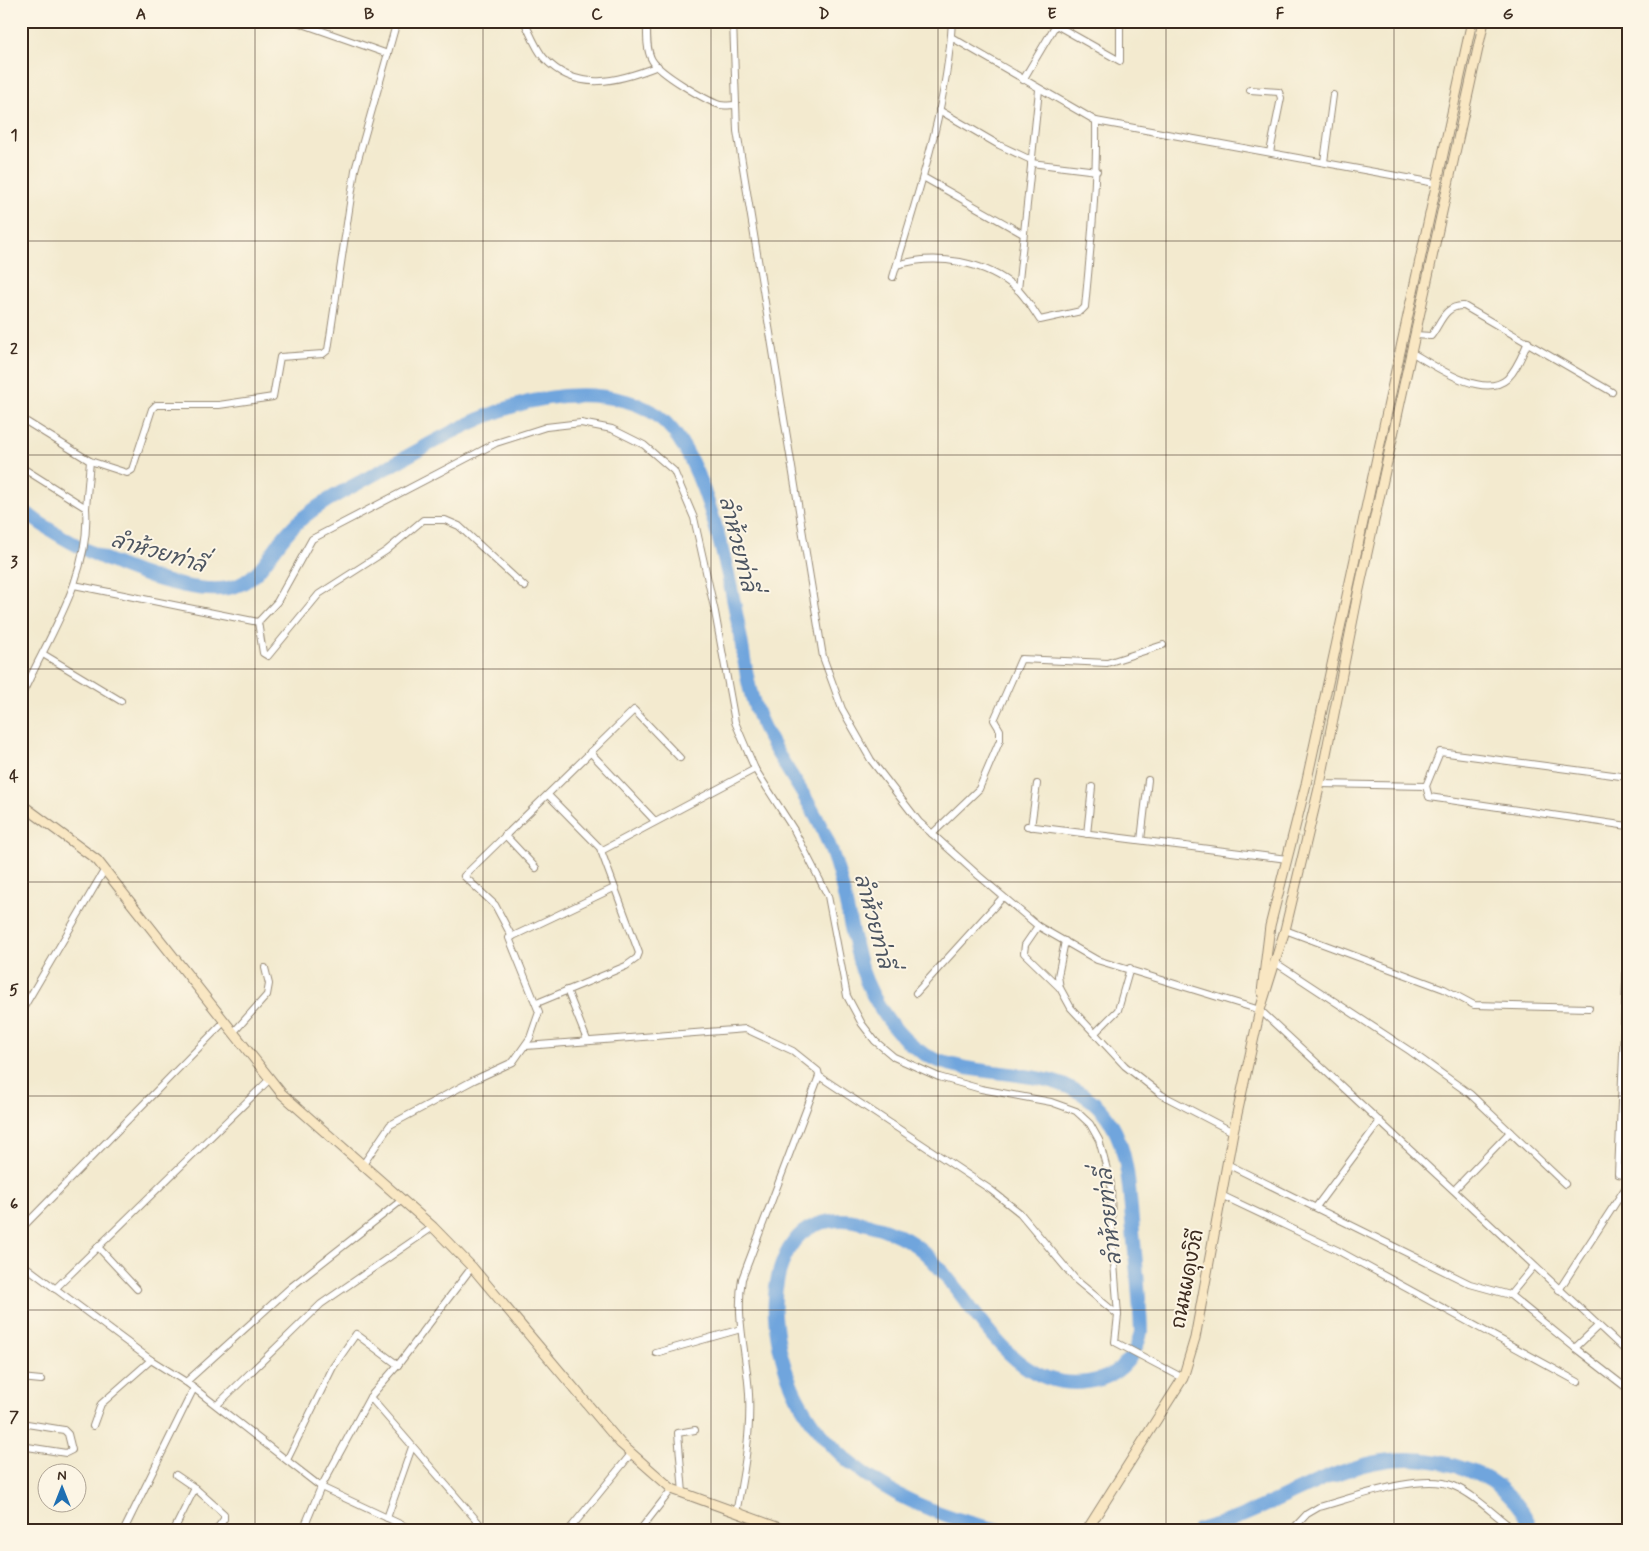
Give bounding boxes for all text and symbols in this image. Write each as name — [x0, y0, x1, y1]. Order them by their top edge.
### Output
text: A — [136, 4, 146, 25]
text: B — [364, 4, 374, 25]
text: C — [591, 4, 603, 25]
text: D — [818, 4, 830, 25]
text: E — [1047, 4, 1057, 25]
text: F — [1276, 4, 1285, 25]
text: G — [1503, 4, 1514, 25]
text: 1 — [10, 125, 18, 146]
text: 2 — [10, 339, 18, 360]
water label: ลำห้วยท่าลี่ — [712, 492, 770, 601]
water label: ลำห้วยท่าลี่ — [107, 520, 217, 582]
text: 3 — [10, 552, 18, 573]
text: 4 — [9, 766, 19, 787]
water label: ลำห้วยท่าลี่ — [847, 869, 907, 978]
text: 5 — [9, 980, 19, 1001]
water label: ลำห้วยท่าลี่ — [1084, 1161, 1129, 1267]
text: 6 — [10, 1194, 18, 1215]
street label: ถนนผดุงวิถี — [1165, 1227, 1212, 1331]
text: 7 — [9, 1407, 19, 1428]
north arrow — [38, 1464, 88, 1514]
text: N — [57, 1467, 67, 1485]

